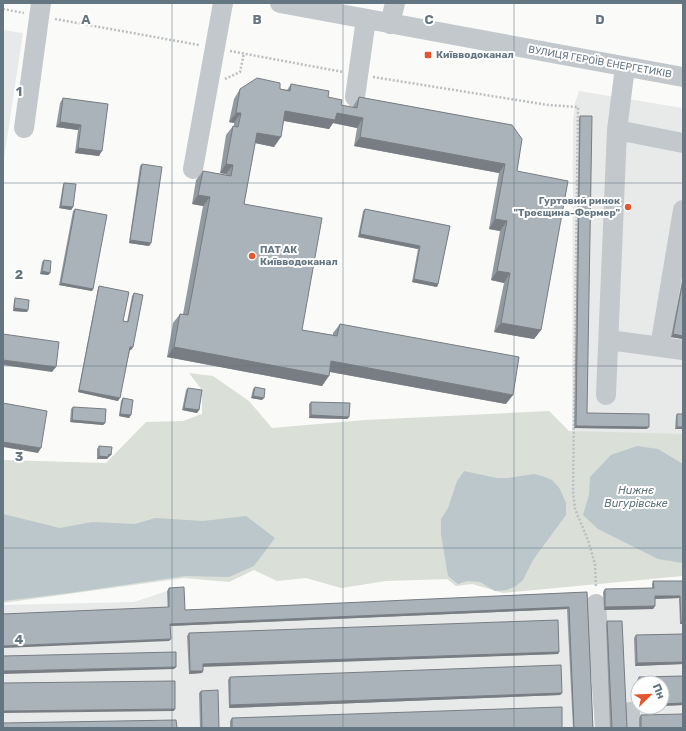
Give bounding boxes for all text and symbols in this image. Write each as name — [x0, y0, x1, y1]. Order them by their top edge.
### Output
text: A — [81, 12, 91, 27]
text: B — [252, 12, 262, 27]
text: C — [424, 12, 434, 27]
text: D — [595, 12, 605, 27]
street label: ВУЛИЦЯ ГЕРОЇВ ЕНЕРГЕТИКІВ — [527, 43, 673, 81]
place label: Київводоканал — [436, 49, 514, 61]
marker: Київводоканал — [423, 50, 433, 60]
text: 1 — [16, 84, 22, 99]
place label: Гуртовий ринок "Троєщина-Фермер" — [513, 195, 620, 219]
marker: Гуртовий ринок "Троєщина-Фермер" — [623, 202, 633, 212]
place label: ПАТ АК Київводоканал — [260, 244, 338, 268]
marker: ПАТ АК Київводоканал — [247, 251, 257, 261]
text: 2 — [15, 267, 23, 282]
text: 3 — [15, 449, 24, 464]
water label: Нижнє Вигурівське — [604, 484, 668, 510]
text: 4 — [15, 632, 24, 647]
north arrow — [630, 675, 670, 715]
text: Пн — [650, 682, 668, 701]

